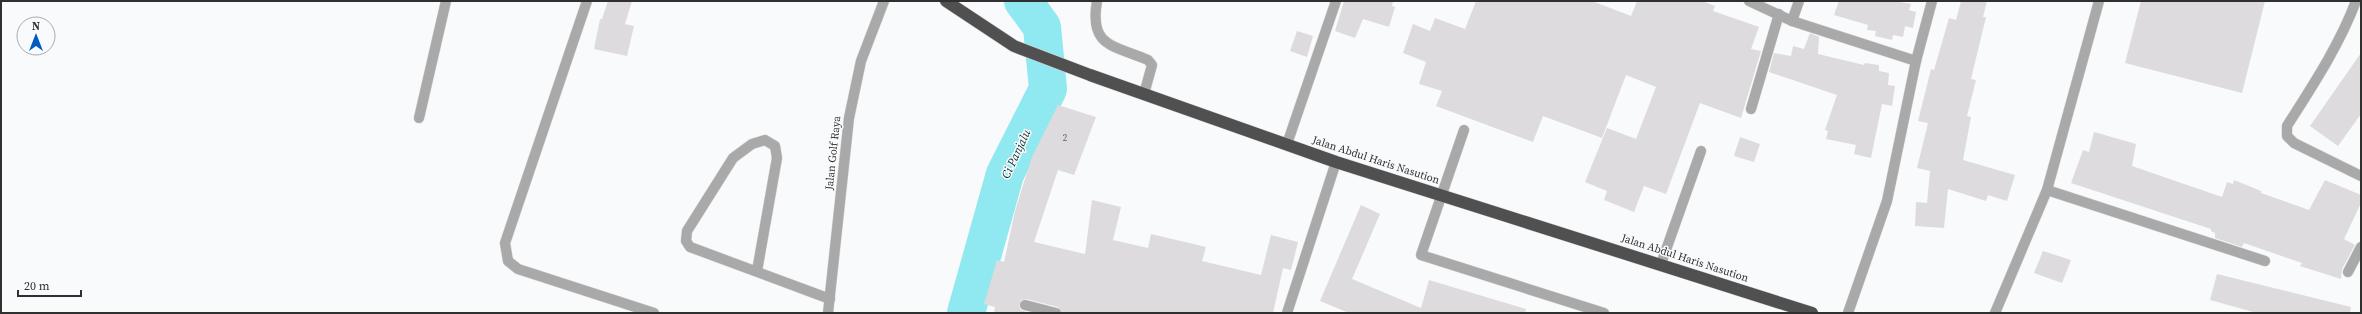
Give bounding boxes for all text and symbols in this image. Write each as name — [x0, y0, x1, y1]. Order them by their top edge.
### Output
north arrow — [16, 16, 56, 56]
text: N — [32, 19, 40, 34]
street label: Jalan Golf Raya — [822, 115, 844, 192]
water label: Ci Panjalu — [998, 127, 1034, 181]
house number: 2 — [1063, 132, 1068, 144]
street label: Jalan Abdul Haris Nasution — [1310, 132, 1442, 188]
street label: Jalan Abdul Haris Nasution — [1619, 230, 1751, 286]
scale bar — [18, 272, 81, 298]
text: 20 m — [24, 278, 50, 294]

